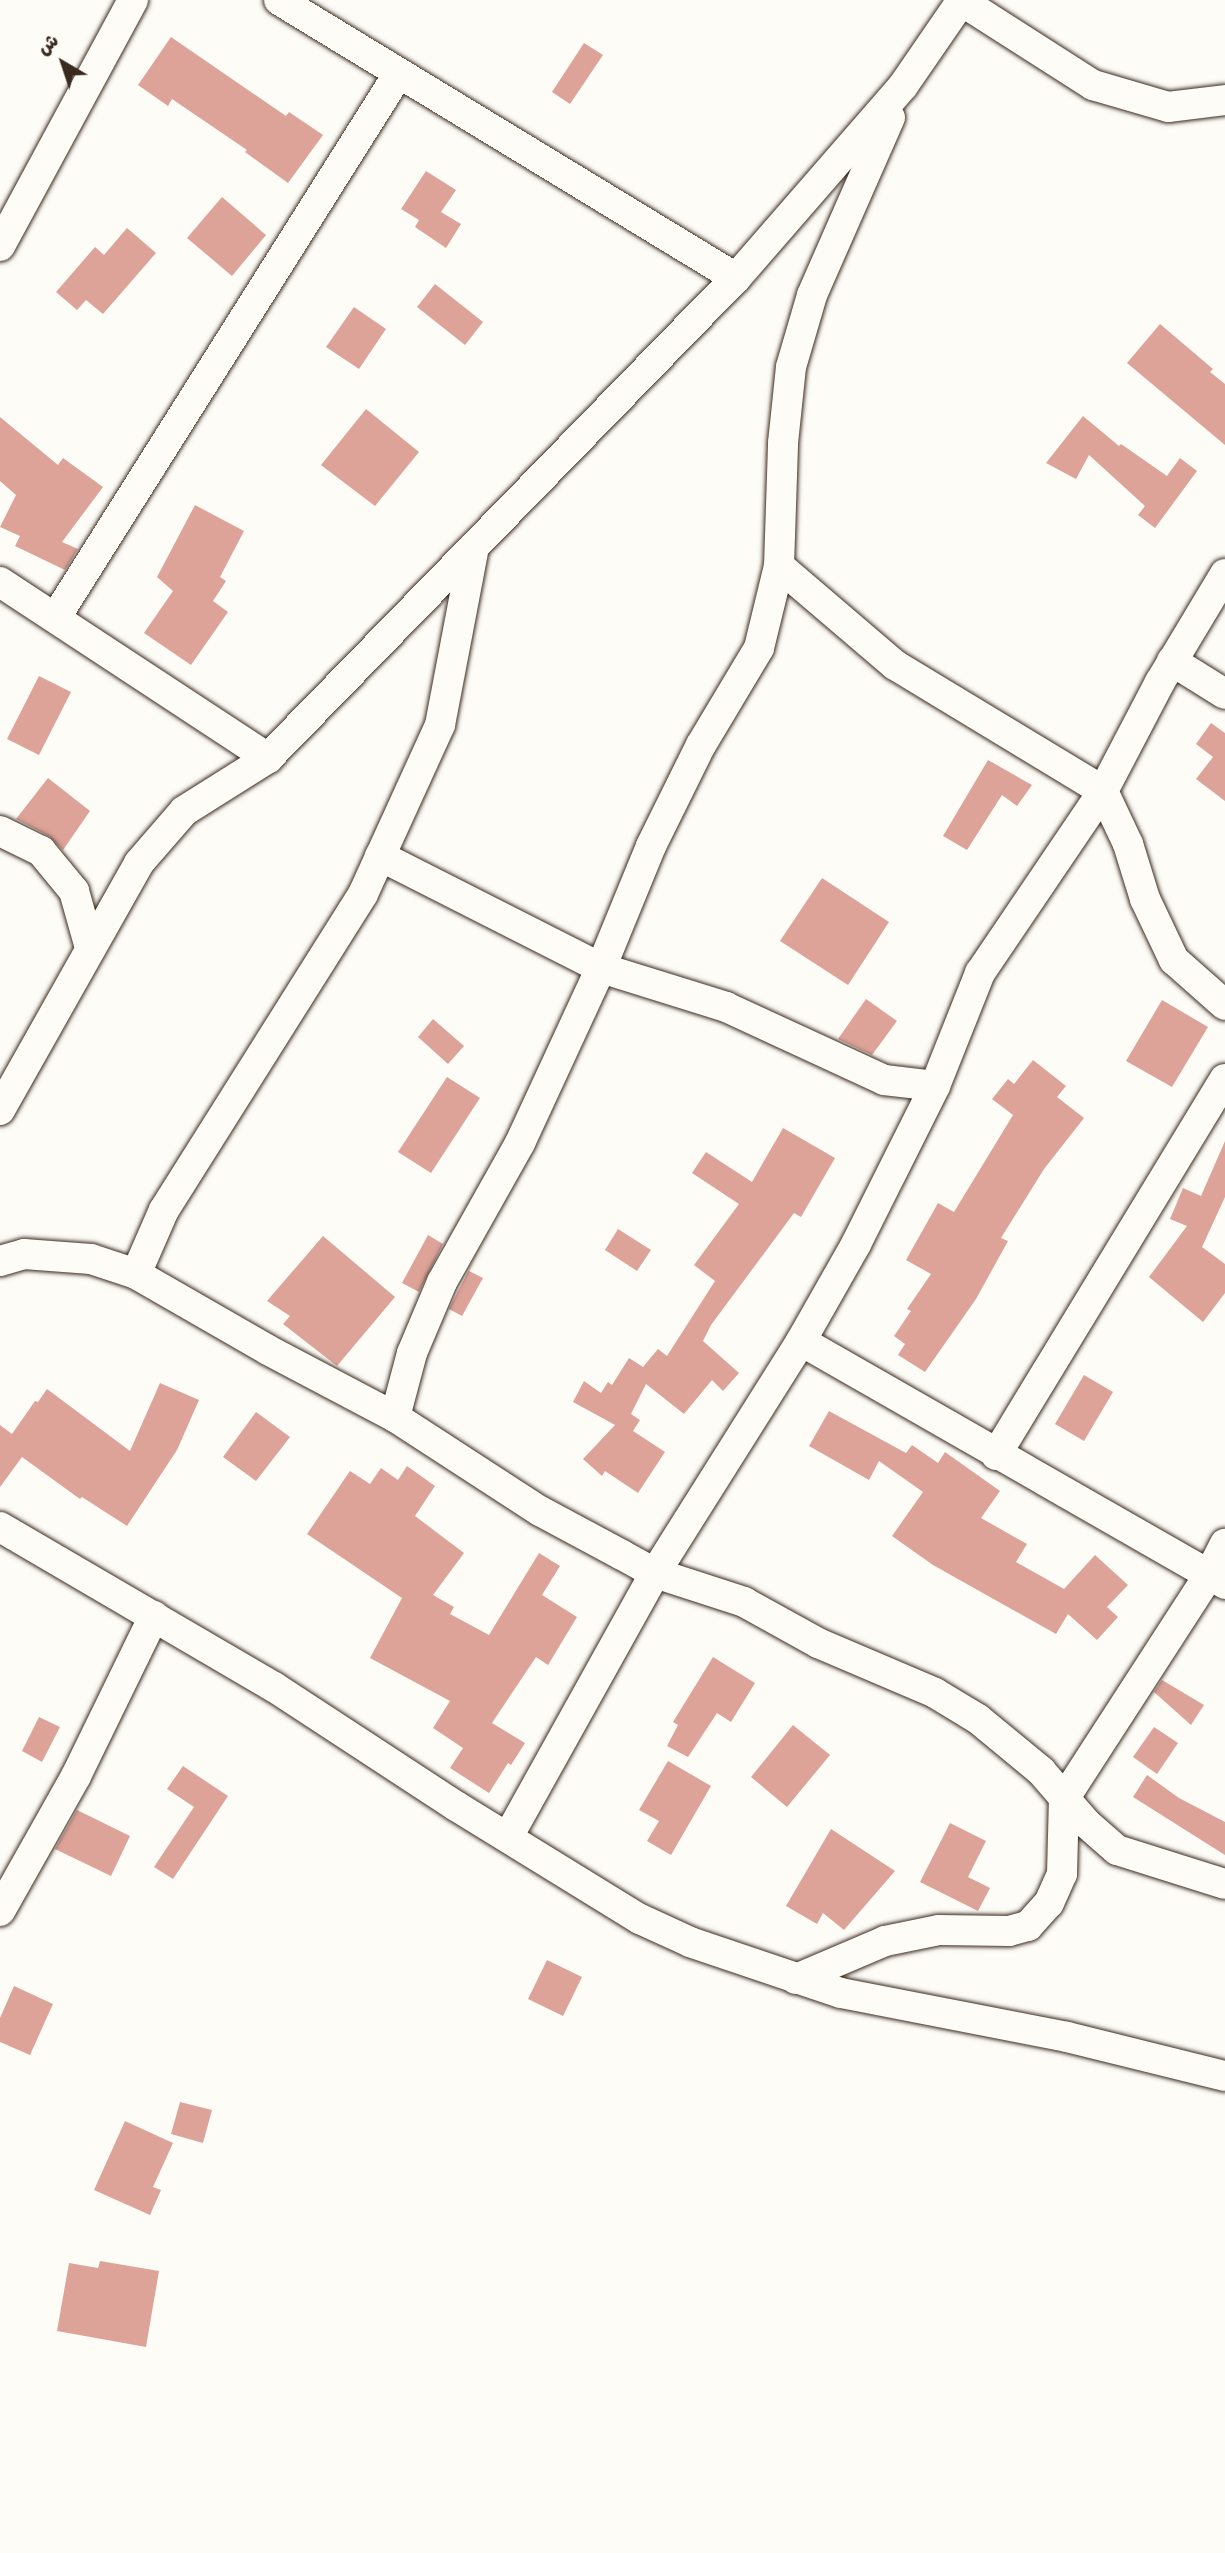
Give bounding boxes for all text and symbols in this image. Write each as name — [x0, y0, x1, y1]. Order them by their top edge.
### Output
north arrow — [28, 28, 98, 98]
text: ش — [34, 31, 65, 62]

